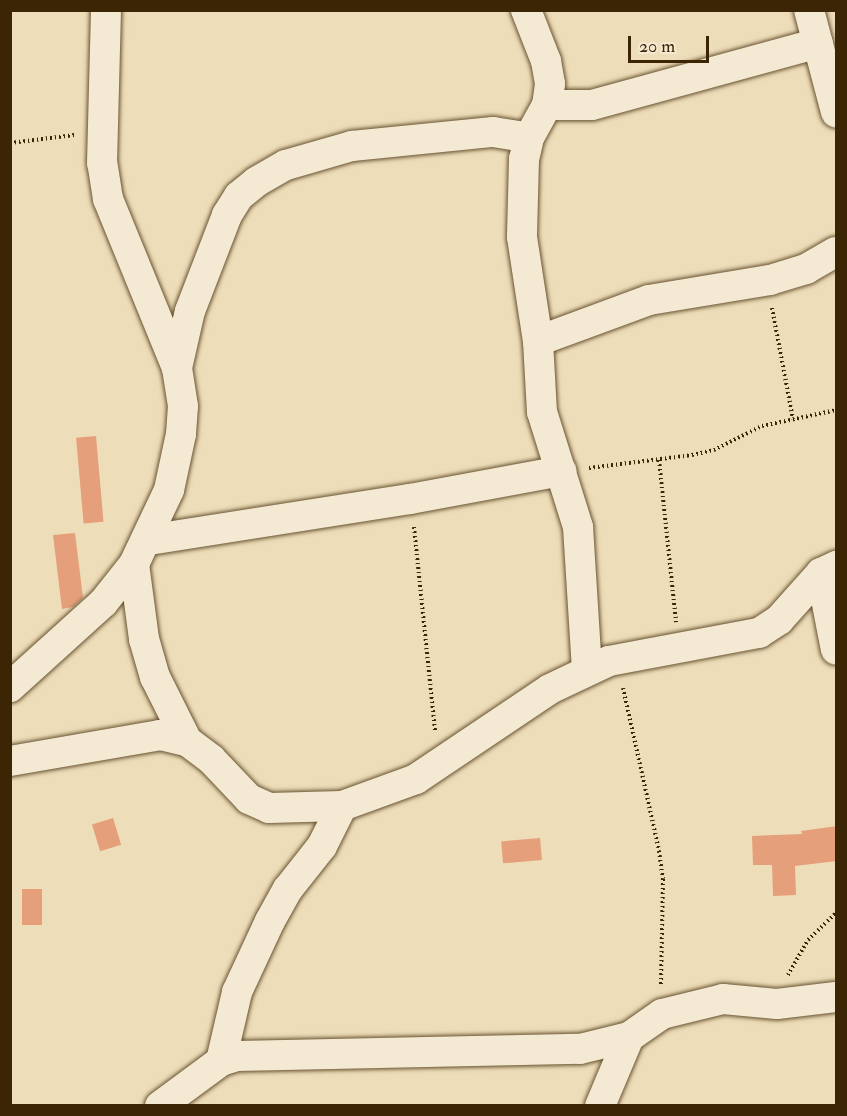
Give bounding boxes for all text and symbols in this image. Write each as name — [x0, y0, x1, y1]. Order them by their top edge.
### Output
scale bar — [631, 24, 712, 62]
text: 20 m — [639, 35, 675, 58]

